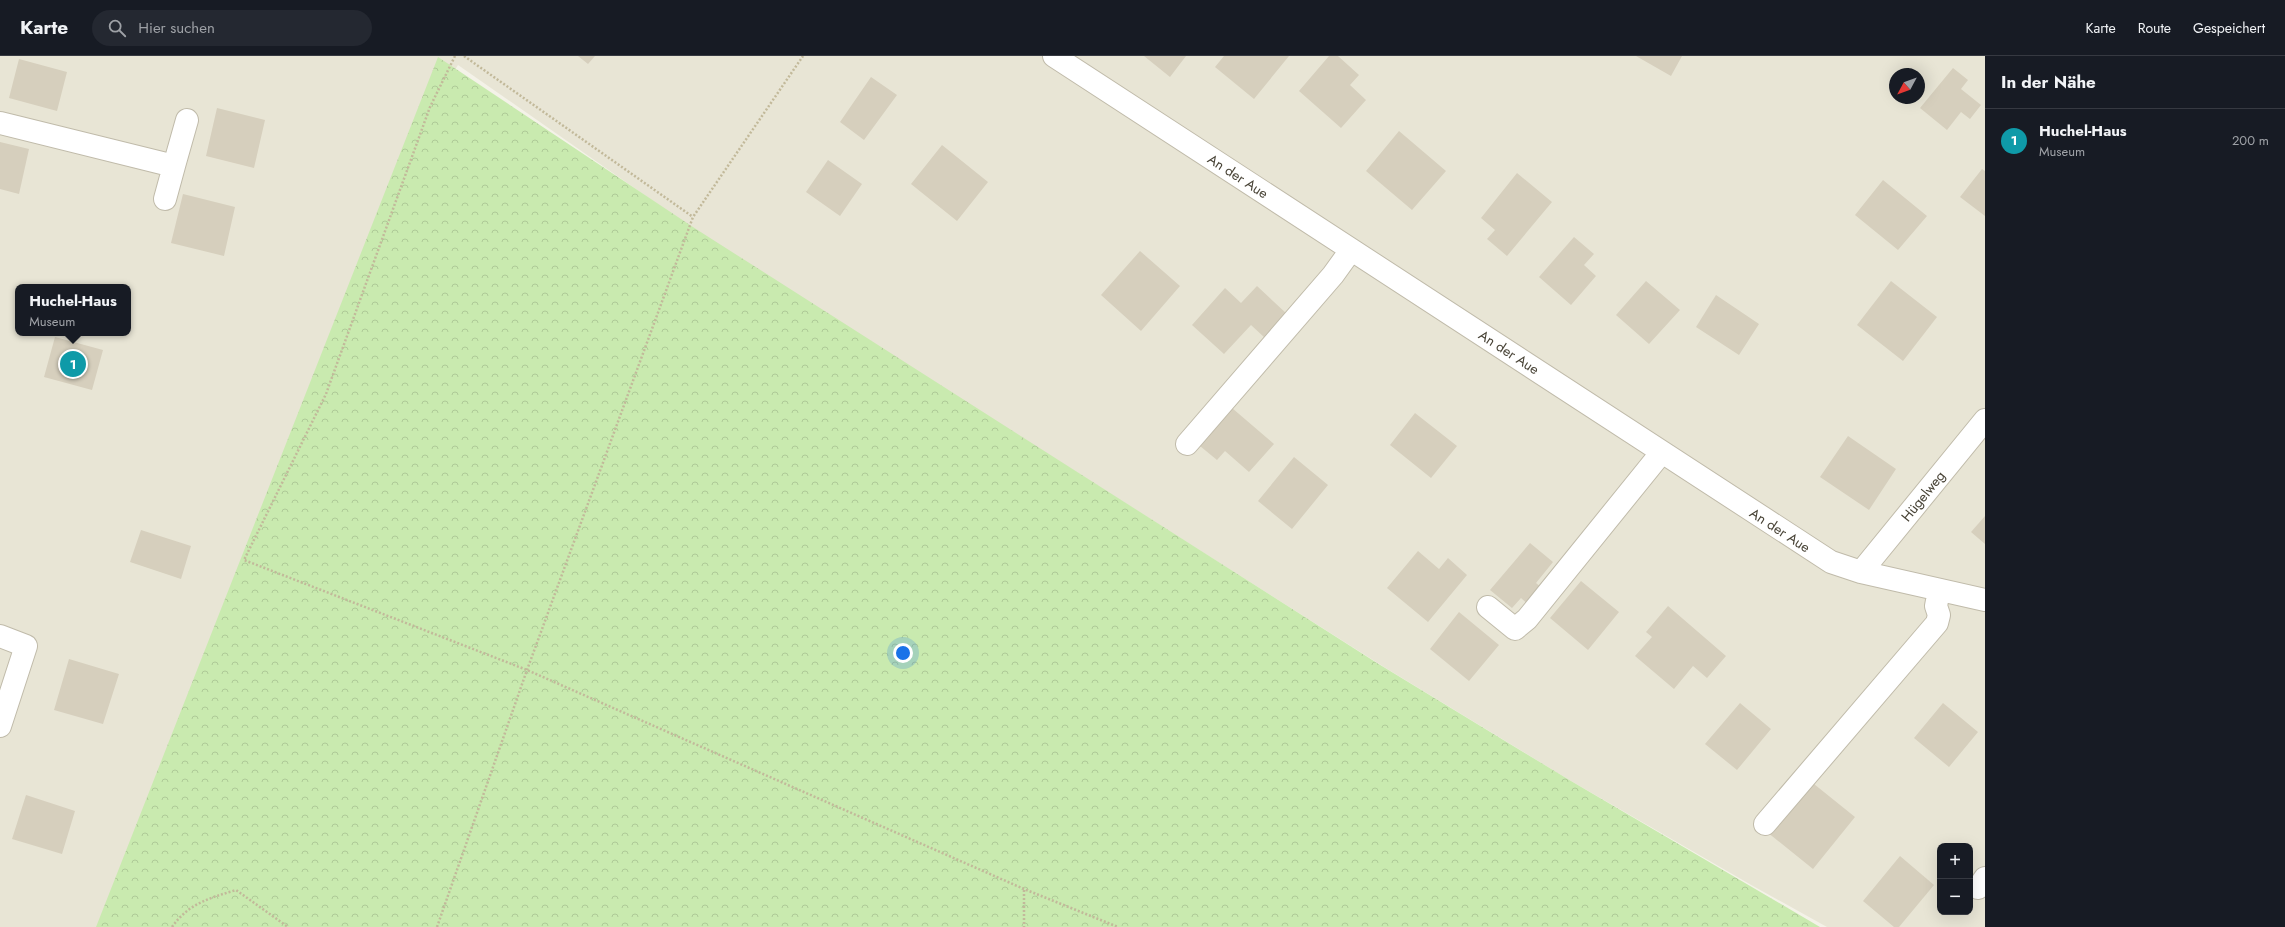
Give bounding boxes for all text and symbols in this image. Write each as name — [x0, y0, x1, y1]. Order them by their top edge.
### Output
search box — [92, 10, 372, 46]
text: Karte — [20, 14, 68, 41]
icon: search — [106, 17, 128, 39]
text: Hier suchen — [138, 17, 215, 39]
text: Karte — [2086, 18, 2116, 38]
text: Route — [2138, 18, 2171, 38]
text: Gespeichert — [2193, 18, 2265, 38]
north arrow — [1889, 68, 1925, 104]
text: In der Nähe — [2001, 70, 2096, 94]
text: Huchel-Haus — [2039, 120, 2127, 142]
text: 1 — [2011, 131, 2017, 150]
text: 200 m — [2232, 131, 2269, 150]
text: Museum — [2039, 142, 2085, 161]
street label: An der Aue — [1204, 149, 1272, 203]
popup — [15, 284, 131, 336]
text: Huchel-Haus — [29, 290, 117, 312]
text: Museum — [29, 312, 75, 331]
street label: An der Aue — [1475, 325, 1543, 379]
pin: 1 — [60, 349, 86, 379]
street label: Hügelweg — [1896, 466, 1950, 526]
street label: An der Aue — [1746, 503, 1814, 557]
your location — [893, 643, 913, 663]
map controls — [1937, 843, 1973, 915]
button: + — [1937, 843, 1973, 879]
button: − — [1937, 879, 1973, 915]

